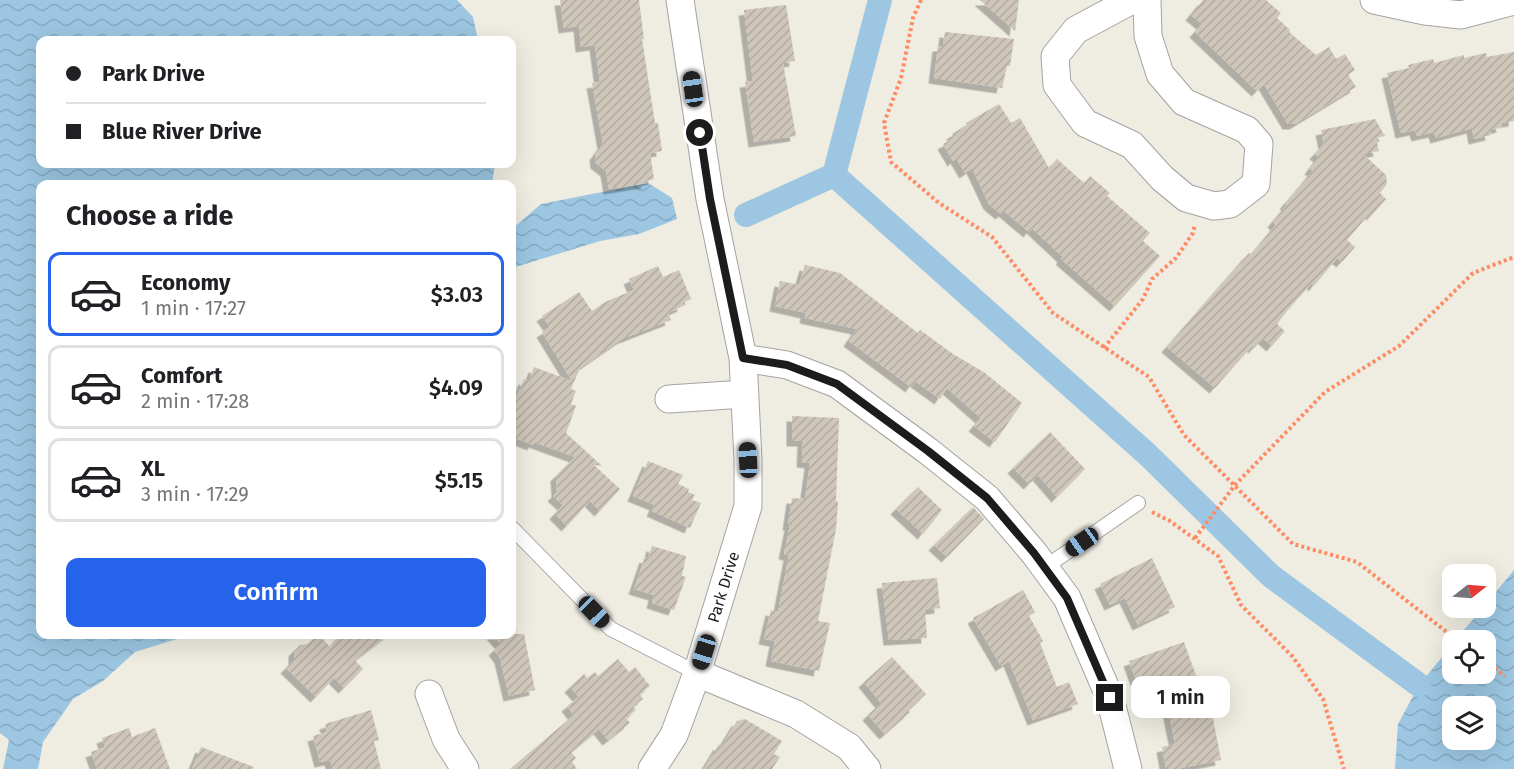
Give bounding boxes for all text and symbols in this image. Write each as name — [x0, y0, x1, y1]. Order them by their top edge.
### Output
text: Park Drive — [102, 60, 205, 87]
car — [682, 70, 704, 108]
text: Blue River Drive — [102, 118, 262, 145]
route start — [686, 119, 713, 146]
text: Choose a ride — [66, 200, 233, 232]
icon: car — [69, 267, 123, 321]
text: Economy — [141, 269, 230, 296]
text: $3.03 — [431, 281, 483, 308]
text: 1 min · 17:27 — [141, 296, 246, 320]
icon: car — [69, 360, 123, 414]
text: Comfort — [141, 362, 222, 389]
text: $4.09 — [429, 374, 483, 401]
text: 2 min · 17:28 — [141, 389, 249, 413]
car — [738, 442, 758, 478]
icon: car — [69, 453, 123, 507]
text: XL — [141, 455, 165, 482]
text: $5.15 — [435, 467, 483, 494]
text: 3 min · 17:29 — [141, 482, 249, 506]
car — [1062, 524, 1102, 560]
street label: Park Drive — [704, 549, 743, 625]
button: Confirm — [66, 558, 486, 627]
north arrow — [1442, 564, 1496, 618]
map controls — [1442, 564, 1496, 750]
car — [575, 593, 613, 631]
button: locate — [1442, 630, 1496, 684]
car — [690, 632, 718, 672]
callout: 1 min — [1131, 677, 1230, 719]
route end — [1096, 684, 1123, 711]
text: 1 min — [1156, 685, 1205, 709]
button: layers — [1442, 696, 1496, 750]

